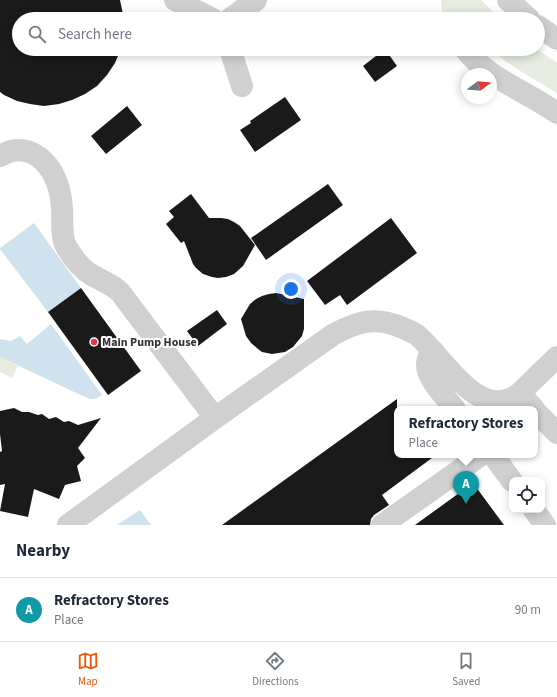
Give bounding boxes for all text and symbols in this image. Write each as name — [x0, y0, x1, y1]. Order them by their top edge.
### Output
search box — [12, 12, 545, 56]
icon: search — [26, 23, 48, 45]
text: Search here — [58, 24, 132, 45]
north arrow — [461, 68, 497, 104]
your location — [281, 279, 301, 299]
place label: Main Pump House — [102, 334, 197, 351]
marker: Main Pump House — [89, 337, 99, 347]
popup — [394, 406, 538, 458]
text: Refractory Stores — [409, 413, 523, 434]
text: Place — [409, 434, 438, 452]
pin: A — [453, 471, 479, 504]
map controls — [509, 477, 545, 513]
button: locate — [509, 477, 545, 513]
text: Nearby — [16, 539, 70, 563]
text: Refractory Stores — [54, 590, 169, 611]
text: A — [25, 601, 33, 619]
text: 90 m — [515, 601, 541, 619]
text: Place — [54, 611, 83, 629]
tab: Map — [77, 650, 99, 689]
tab: Directions — [252, 650, 299, 689]
tab: Saved — [452, 650, 480, 689]

